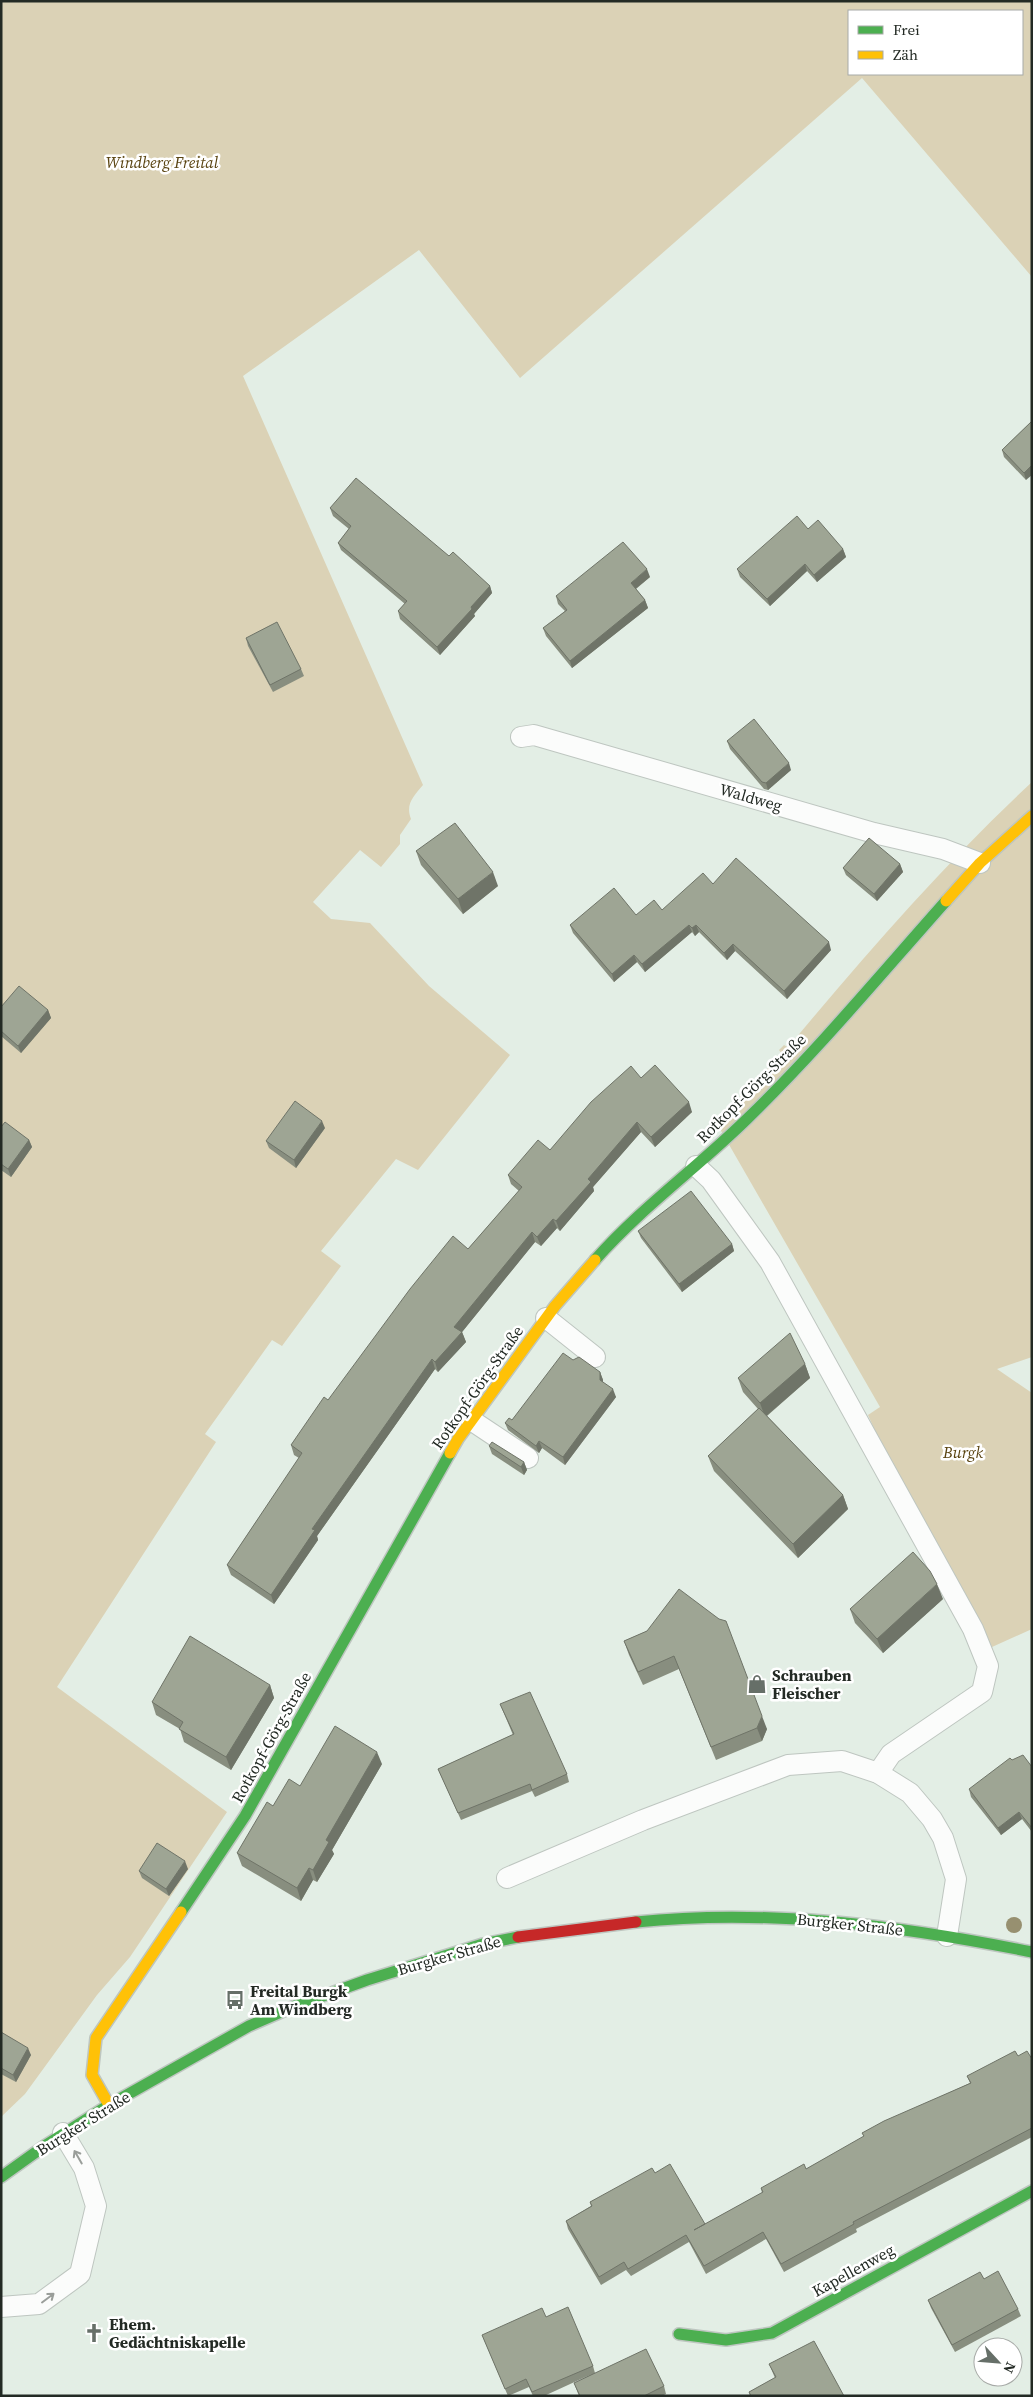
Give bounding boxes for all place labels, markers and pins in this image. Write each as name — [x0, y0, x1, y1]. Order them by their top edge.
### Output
place label: Schrauben Fleischer — [772, 1664, 852, 1704]
shop icon: Schrauben Fleischer — [746, 1673, 768, 1695]
place label: Freital Burgk Am Windberg — [250, 1980, 352, 2020]
bus stop icon: Freital Burgk Am Windberg — [224, 1989, 246, 2011]
place label: Ehem. Gedächtniskapelle — [109, 2313, 246, 2353]
church icon: Ehem. Gedächtniskapelle — [83, 2322, 105, 2344]

